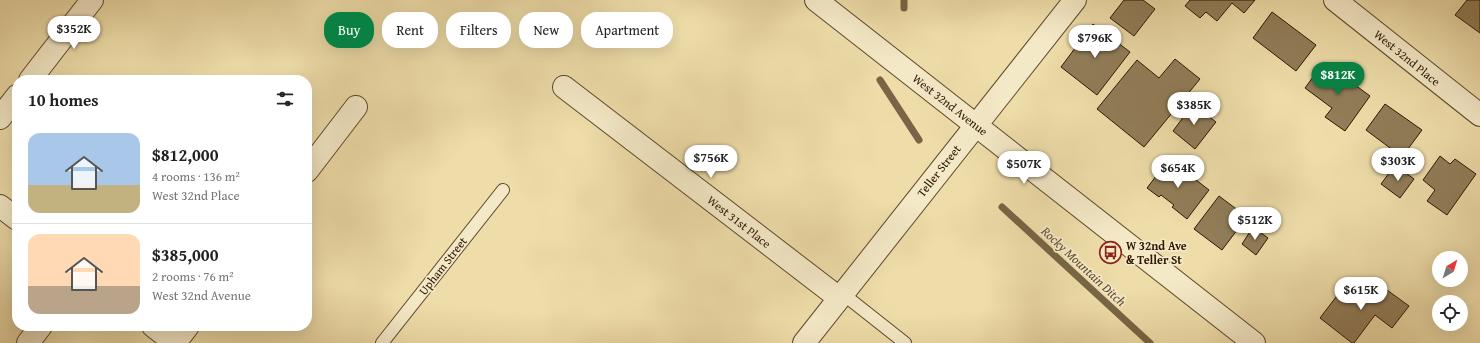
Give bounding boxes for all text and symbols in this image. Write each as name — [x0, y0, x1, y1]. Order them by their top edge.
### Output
chip: Buy — [324, 12, 374, 48]
chip: Rent — [382, 12, 438, 48]
chip: Filters — [446, 12, 511, 48]
chip: New — [519, 12, 573, 48]
chip: Apartment — [581, 12, 673, 48]
pin: $352K — [46, 16, 102, 50]
text: $352K — [56, 19, 92, 38]
pin: $796K — [1067, 25, 1123, 59]
street label: West 32nd Place — [1371, 26, 1444, 90]
text: $796K — [1077, 28, 1113, 47]
pin: $812K — [1310, 62, 1366, 96]
text: $812K — [1320, 65, 1356, 84]
street label: West 32nd Avenue — [909, 70, 992, 140]
text: 10 homes — [28, 87, 99, 112]
icon: filters — [274, 88, 296, 110]
pin: $385K — [1166, 92, 1222, 126]
text: $385K — [1176, 95, 1212, 114]
street label: Teller Street — [913, 140, 965, 200]
text: $812,000 — [152, 142, 218, 167]
pin: $756K — [683, 145, 739, 179]
text: $756K — [693, 148, 729, 167]
pin: $303K — [1370, 148, 1426, 182]
icon: home — [60, 149, 108, 197]
pin: $507K — [996, 151, 1052, 185]
text: $303K — [1380, 151, 1416, 170]
text: $507K — [1006, 154, 1042, 173]
pin: $654K — [1150, 155, 1206, 189]
text: $654K — [1160, 158, 1196, 177]
text: 4 rooms · 136 m² — [152, 167, 240, 186]
text: West 32nd Place — [152, 186, 240, 205]
street label: West 31st Place — [704, 191, 775, 252]
pin: $512K — [1227, 207, 1283, 241]
text: $512K — [1237, 210, 1273, 229]
water label: Rocky Mountain Ditch — [1036, 221, 1131, 311]
street label: Upham Street — [414, 232, 471, 298]
place label: W 32nd Ave & Teller St — [1126, 237, 1187, 268]
bus stop icon: W 32nd Ave & Teller St — [1098, 240, 1124, 266]
text: $385,000 — [152, 242, 218, 267]
icon: home — [60, 250, 108, 298]
north arrow — [1432, 251, 1468, 287]
map controls — [1432, 251, 1468, 331]
text: 2 rooms · 76 m² — [152, 267, 234, 286]
pin: $615K — [1333, 277, 1389, 311]
text: $615K — [1343, 280, 1379, 299]
text: West 32nd Avenue — [152, 286, 251, 305]
button: locate — [1432, 295, 1468, 331]

